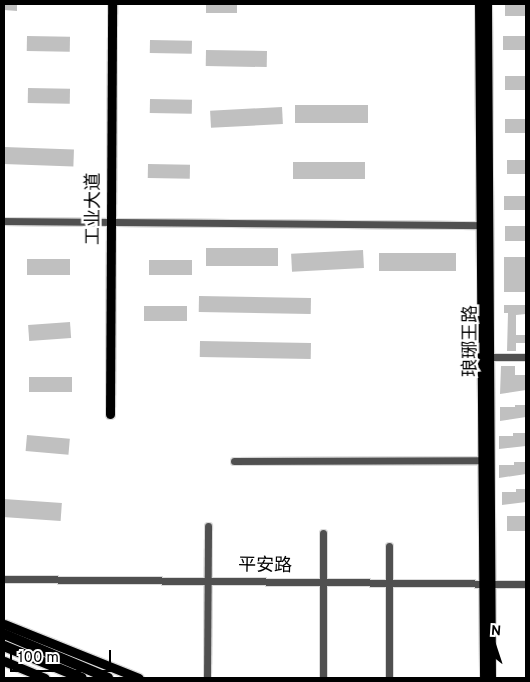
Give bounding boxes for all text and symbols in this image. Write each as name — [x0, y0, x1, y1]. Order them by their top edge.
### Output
street label: 工业大道 — [84, 173, 106, 245]
street label: 琅琊王路 — [461, 305, 483, 377]
street label: 平安路 — [238, 556, 292, 578]
north arrow — [470, 622, 520, 672]
text: N — [490, 623, 502, 640]
scale bar — [12, 640, 114, 672]
text: 100 m — [18, 649, 59, 668]

